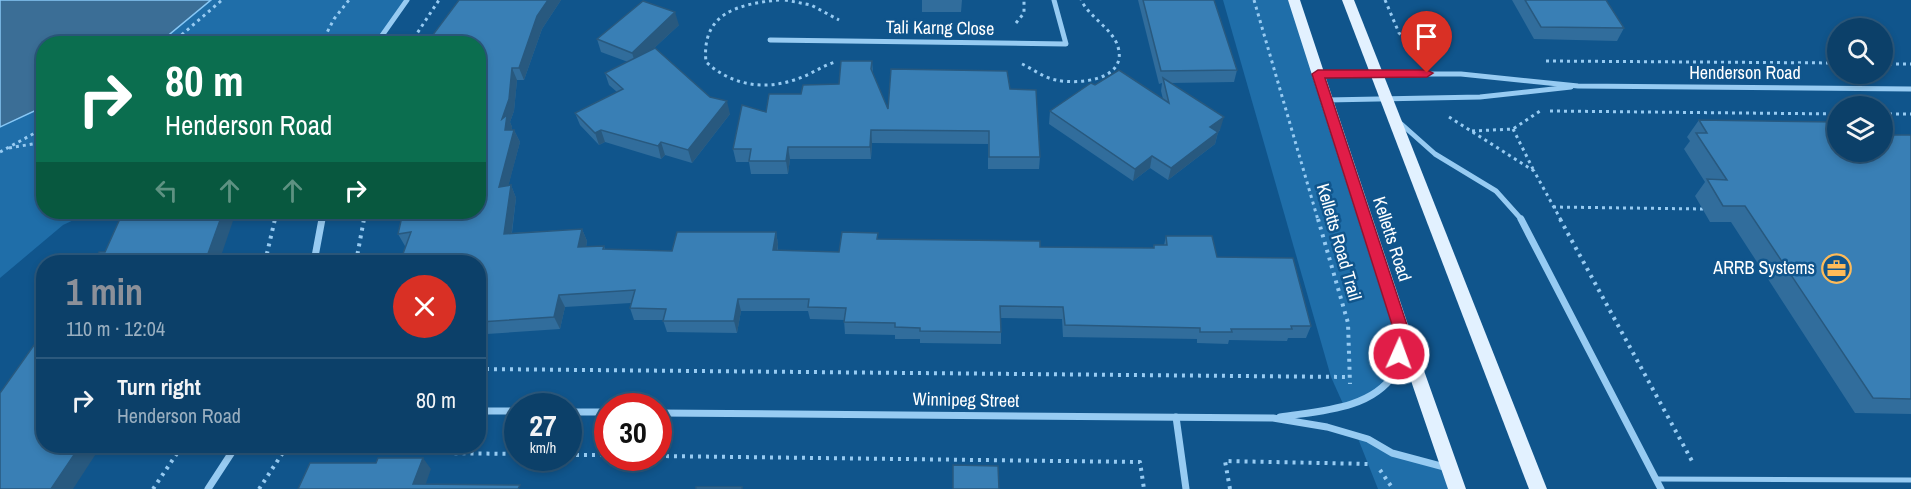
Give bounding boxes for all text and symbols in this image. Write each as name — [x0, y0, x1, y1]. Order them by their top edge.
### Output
pin — [1401, 11, 1452, 73]
street label: Tali Karng Close — [886, 14, 995, 41]
map controls — [1827, 18, 1893, 162]
button: search — [1827, 18, 1893, 84]
icon: arrive — [1410, 20, 1443, 53]
text: 80 m — [165, 53, 244, 109]
icon: right — [66, 60, 144, 138]
street label: Henderson Road — [1689, 60, 1801, 85]
button: layers — [1827, 96, 1893, 162]
text: Henderson Road — [165, 107, 332, 143]
icon: left — [150, 174, 183, 207]
icon: ahead — [213, 174, 246, 207]
icon: ahead — [276, 174, 309, 207]
icon: right — [339, 174, 372, 207]
street label: Kelletts Road Trail — [1311, 180, 1368, 303]
street label: Kelletts Road — [1367, 193, 1418, 284]
office icon: ARRB Systems — [1820, 252, 1852, 284]
place label: ARRB Systems — [1712, 255, 1815, 280]
text: 1 min — [66, 268, 143, 316]
button: close — [393, 275, 456, 338]
text: 110 m · 12:04 — [66, 315, 165, 342]
position arrow — [1367, 322, 1431, 386]
text: Turn right — [117, 372, 201, 402]
icon: right — [66, 384, 99, 417]
text: 80 m — [416, 385, 456, 415]
street label: Winnipeg Street — [912, 386, 1020, 413]
speed limit sign: 30 — [594, 393, 672, 471]
text: Henderson Road — [117, 402, 241, 429]
text: 27 — [529, 405, 557, 445]
text: km/h — [530, 437, 556, 458]

